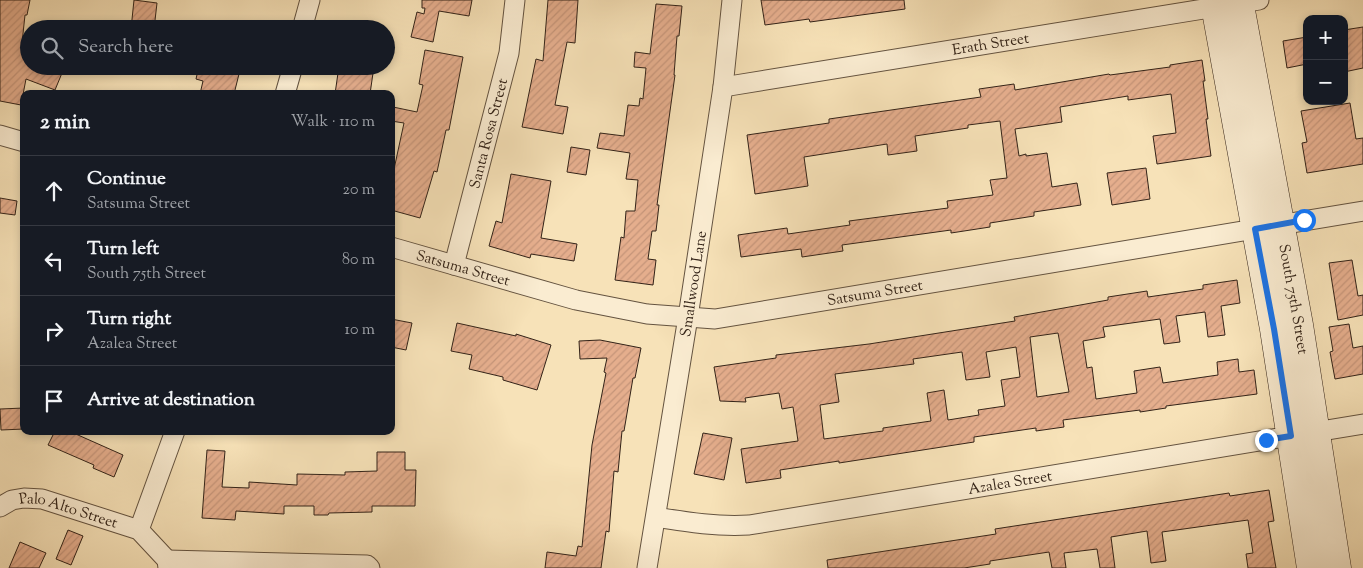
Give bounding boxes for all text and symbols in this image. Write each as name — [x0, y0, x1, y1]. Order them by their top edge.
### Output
map controls — [1303, 15, 1348, 105]
button: + — [1303, 15, 1348, 60]
search box — [20, 20, 395, 75]
street label: Erath Street — [951, 28, 1031, 62]
icon: search — [38, 34, 66, 62]
text: Search here — [78, 34, 173, 61]
button: − — [1303, 60, 1348, 105]
street label: Santa Rosa Street — [465, 76, 514, 191]
text: 2 min — [40, 108, 90, 138]
text: Walk · 110 m — [291, 111, 375, 134]
text: Continue — [87, 166, 166, 193]
icon: ahead — [40, 177, 68, 205]
text: 20 m — [342, 179, 375, 202]
text: Satsuma Street — [87, 193, 190, 216]
route start — [1293, 209, 1316, 232]
street label: Smallwood Lane — [676, 229, 713, 339]
text: Turn left — [87, 236, 159, 263]
street label: South 75th Street — [1272, 242, 1312, 356]
street label: Satsuma Street — [413, 246, 512, 293]
icon: left — [40, 247, 68, 275]
text: 80 m — [342, 249, 375, 272]
text: South 75th Street — [87, 263, 206, 286]
street label: Satsuma Street — [826, 276, 924, 312]
text: Turn right — [87, 306, 171, 333]
icon: right — [40, 317, 68, 345]
text: 10 m — [345, 319, 375, 342]
text: Azalea Street — [87, 333, 177, 356]
icon: arrive — [40, 387, 68, 415]
text: Arrive at destination — [87, 387, 255, 414]
route end — [1255, 429, 1278, 452]
street label: Azalea Street — [967, 466, 1054, 501]
street label: Palo Alto Street — [17, 488, 120, 534]

